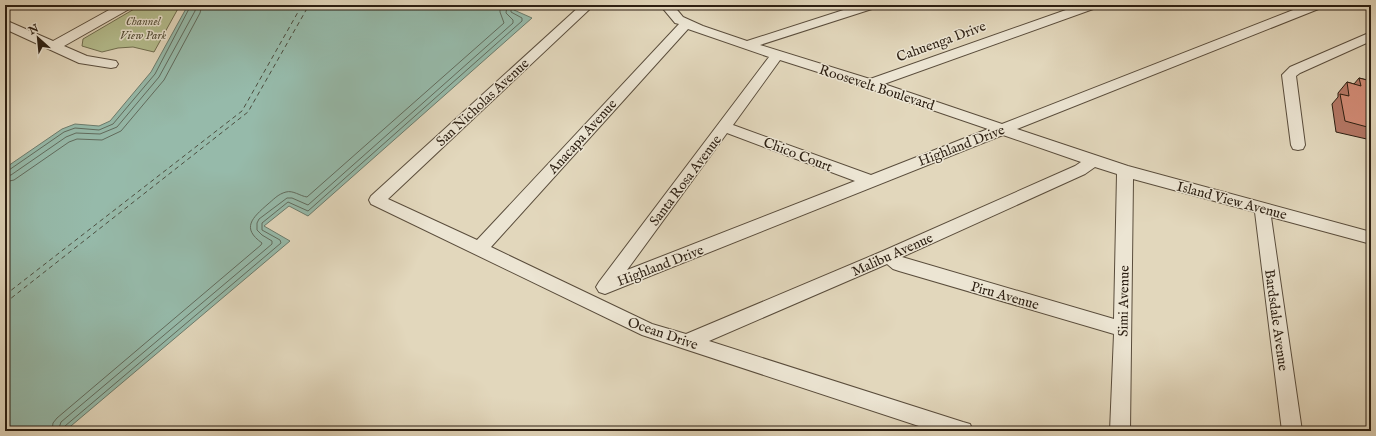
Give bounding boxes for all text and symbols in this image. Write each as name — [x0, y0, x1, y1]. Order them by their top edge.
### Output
park label: Channel View Park — [120, 14, 166, 43]
street label: Cahuenga Drive — [894, 17, 989, 66]
north arrow — [18, 18, 58, 58]
text: N — [26, 21, 42, 39]
street label: San Nicholas Avenue — [432, 55, 533, 151]
street label: Roosevelt Boulevard — [817, 61, 937, 115]
street label: Anacapa Avenue — [544, 95, 621, 179]
street label: Highland Drive — [916, 121, 1008, 171]
street label: Santa Rosa Avenue — [646, 131, 726, 230]
street label: Chico Court — [761, 134, 835, 176]
street label: Island View Avenue — [1175, 178, 1289, 224]
street label: Malibu Avenue — [849, 229, 936, 281]
street label: Highland Drive — [615, 241, 707, 291]
street label: Simi Avenue — [1114, 265, 1134, 337]
street label: Bardsdale Avenue — [1260, 268, 1292, 373]
street label: Piru Avenue — [969, 278, 1041, 314]
street label: Ocean Drive — [625, 314, 701, 355]

